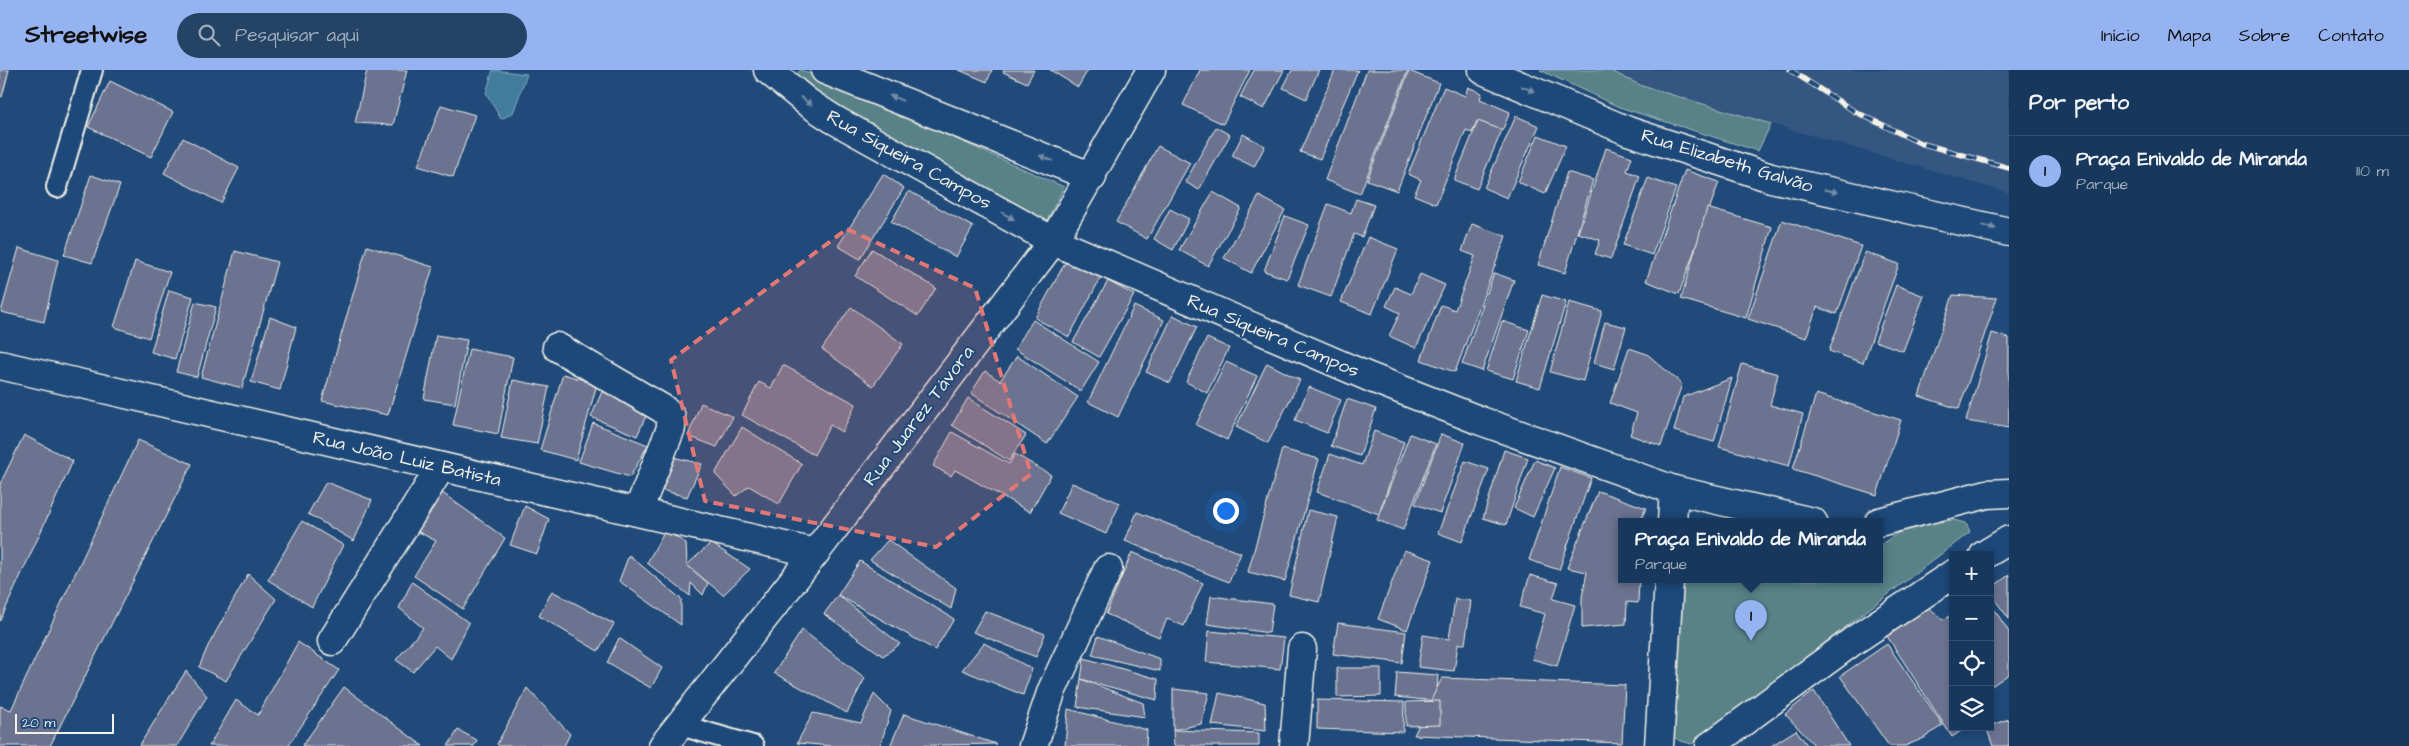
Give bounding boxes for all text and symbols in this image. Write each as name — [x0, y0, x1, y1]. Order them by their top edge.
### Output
search box — [177, 13, 527, 58]
text: Streetwise — [25, 18, 147, 52]
icon: search — [195, 21, 223, 49]
text: Pesquisar aqui — [235, 22, 359, 49]
text: Início — [2101, 23, 2140, 48]
text: Mapa — [2168, 23, 2211, 48]
text: Sobre — [2239, 23, 2290, 48]
text: Contato — [2318, 23, 2384, 48]
one-way arrow — [1521, 85, 1536, 93]
text: Por perto — [2029, 88, 2129, 117]
one-way arrow — [888, 94, 903, 102]
one-way arrow — [799, 95, 812, 106]
street label: Rua Siqueira Campos — [822, 103, 996, 217]
street label: Rua Elizabeth Galvão — [1638, 122, 1817, 200]
text: Praça Enivaldo de Miranda — [2076, 146, 2307, 173]
one-way arrow — [1039, 154, 1054, 162]
text: 1 — [2044, 160, 2046, 182]
text: 110 m — [2356, 160, 2389, 182]
text: Parque — [2076, 173, 2128, 195]
one-way arrow — [1823, 187, 1838, 195]
one-way arrow — [1001, 212, 1015, 220]
one-way arrow — [1982, 223, 1997, 231]
street label: Rua Siqueira Campos — [1183, 288, 1363, 384]
street label: Rua Juarez Távora — [857, 340, 981, 492]
street label: Rua João Luiz Batista — [310, 424, 504, 494]
your location — [1213, 498, 1239, 524]
popup — [1618, 518, 1883, 583]
text: Praça Enivaldo de Miranda — [1635, 526, 1866, 553]
map controls — [1949, 551, 1994, 731]
button: + — [1949, 551, 1994, 596]
text: Parque — [1635, 553, 1687, 575]
button: − — [1949, 596, 1994, 641]
pin: 1 — [1735, 600, 1767, 641]
button: locate — [1949, 641, 1994, 686]
button: layers — [1949, 686, 1994, 731]
scale bar — [15, 711, 114, 734]
text: 20 m — [22, 713, 55, 733]

